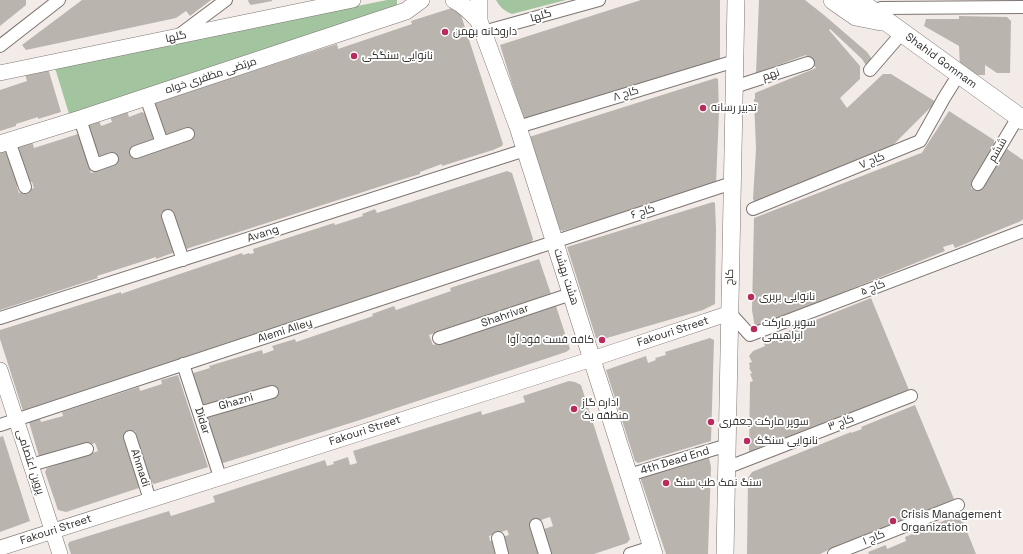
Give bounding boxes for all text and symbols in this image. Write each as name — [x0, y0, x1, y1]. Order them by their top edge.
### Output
street label: گلها — [529, 7, 553, 25]
place label: داروخانه بهمن — [453, 25, 517, 39]
marker: داروخانه بهمن — [440, 27, 450, 37]
street label: گلها — [164, 28, 188, 46]
street label: Shahid Gomnam — [903, 31, 979, 91]
place label: نانوایی سنگکی — [362, 49, 433, 63]
marker: نانوایی سنگکی — [349, 51, 359, 61]
street label: مرتضی مظفری خواه — [164, 55, 258, 97]
street label: نهم — [761, 66, 781, 84]
street label: کاج ۸ — [612, 84, 640, 104]
place label: تدبیر رسانه — [711, 101, 757, 115]
marker: تدبیر رسانه — [698, 103, 708, 113]
street label: ششم — [986, 136, 1010, 164]
street label: کاج ۷ — [857, 150, 887, 172]
street label: کاج ۶ — [629, 202, 657, 222]
street label: Avang — [245, 223, 281, 245]
street label: هشت بهشت — [551, 247, 581, 307]
street label: کاج — [723, 269, 737, 285]
street label: کاج ۵ — [859, 277, 887, 299]
place label: نانوایی بربری — [759, 290, 815, 304]
marker: نانوایی بربری — [746, 292, 756, 302]
street label: Shahrivar — [479, 302, 531, 330]
street label: Fakouri Street — [635, 314, 711, 350]
street label: Alemi Alley — [256, 316, 314, 346]
place label: سوپر مارکت ابراهیمی — [762, 316, 816, 342]
marker: سوپر مارکت ابراهیمی — [749, 324, 759, 334]
place label: کافه فست فود آوا — [507, 333, 594, 347]
marker: کافه فست فود آوا — [597, 335, 607, 345]
street label: Ghazni — [217, 391, 255, 413]
place label: اداره گاز منطقه یک — [582, 396, 629, 422]
marker: اداره گاز منطقه یک — [569, 404, 579, 414]
street label: Didar — [191, 406, 213, 436]
street label: کاج ۳ — [826, 412, 856, 434]
street label: Fakouri Street — [327, 413, 403, 449]
place label: سوپر مارکت جعفری — [719, 415, 809, 429]
marker: سوپر مارکت جعفری — [706, 417, 716, 427]
street label: پروین اعتصامی — [13, 428, 47, 496]
place label: نانوایی سنگک — [755, 434, 818, 448]
marker: نانوایی سنگک — [742, 436, 752, 446]
street label: 4th Dead End — [639, 444, 711, 478]
street label: Ahmadi — [128, 447, 152, 489]
place label: سنگ نمک طب سنگ — [674, 476, 762, 490]
marker: سنگ نمک طب سنگ — [661, 478, 671, 488]
place label: Crisis Management Organization — [901, 508, 1002, 534]
street label: Fakouri Street — [18, 512, 94, 548]
marker: Crisis Management Organization — [888, 516, 898, 526]
street label: کاج ۱ — [861, 528, 887, 548]

